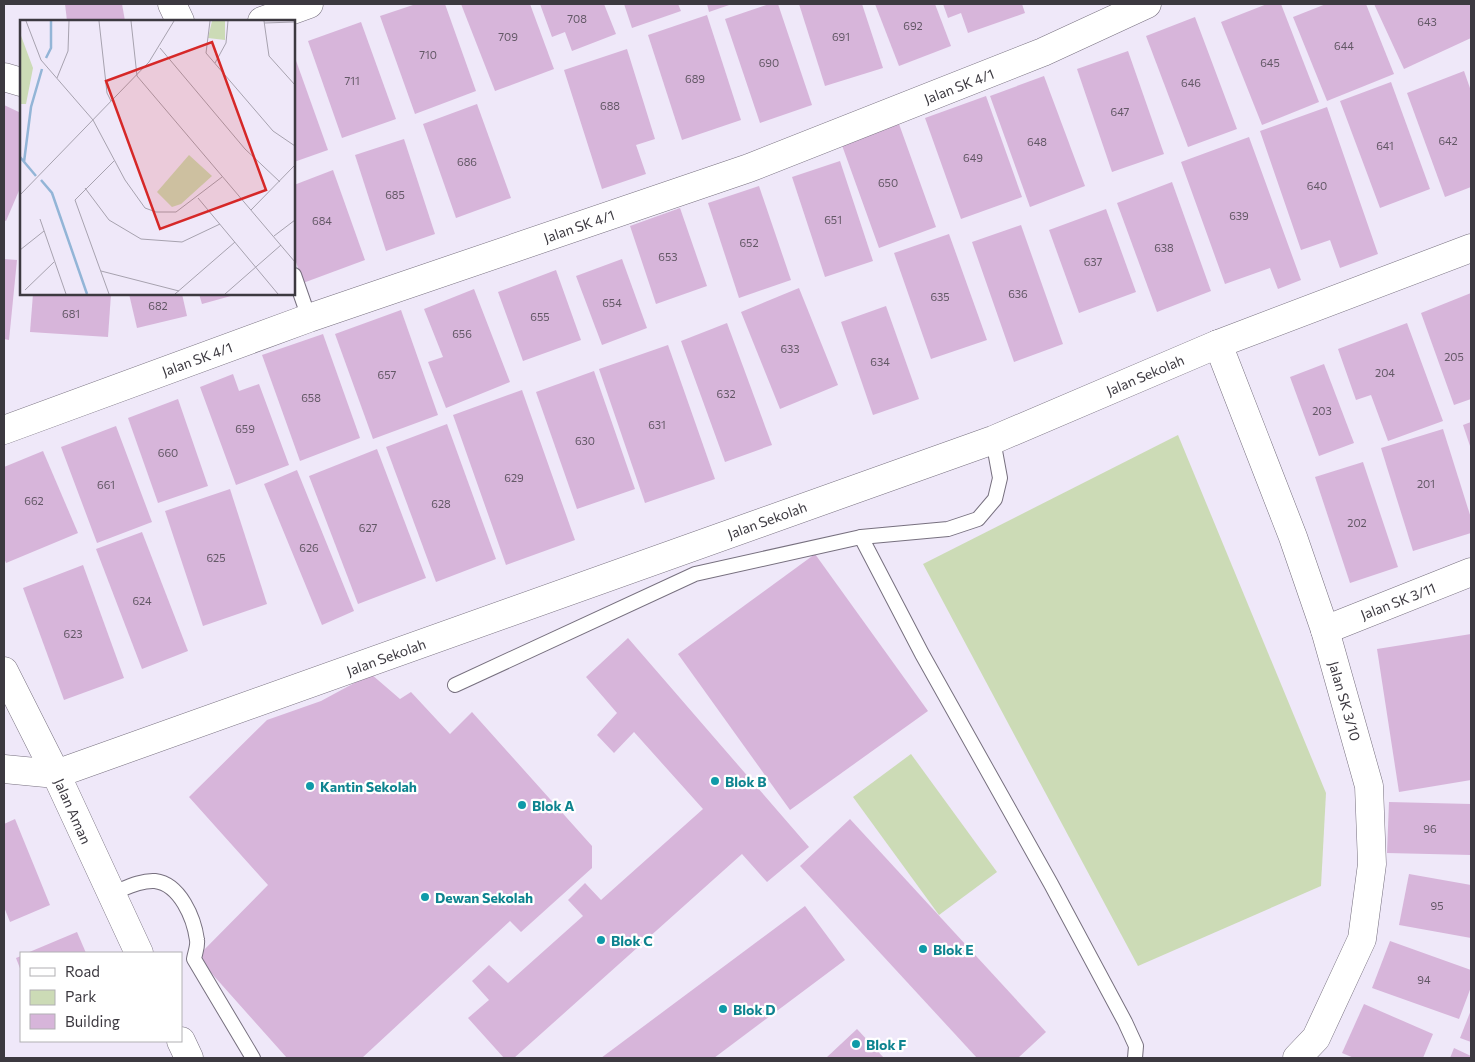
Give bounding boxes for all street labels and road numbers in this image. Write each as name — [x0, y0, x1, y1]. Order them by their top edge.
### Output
street label: Jalan SK 4/1 — [921, 65, 997, 107]
street label: Jalan SK 4/1 — [541, 206, 617, 246]
street label: Jalan SK 4/1 — [159, 338, 235, 380]
street label: Jalan Sekolah — [1103, 351, 1187, 399]
street label: Jalan Sekolah — [725, 498, 809, 542]
street label: Jalan SK 3/11 — [1358, 579, 1438, 623]
street label: Jalan Sekolah — [344, 635, 428, 679]
street label: Jalan SK 3/10 — [1325, 659, 1365, 743]
street label: Jalan Aman — [51, 775, 95, 847]

